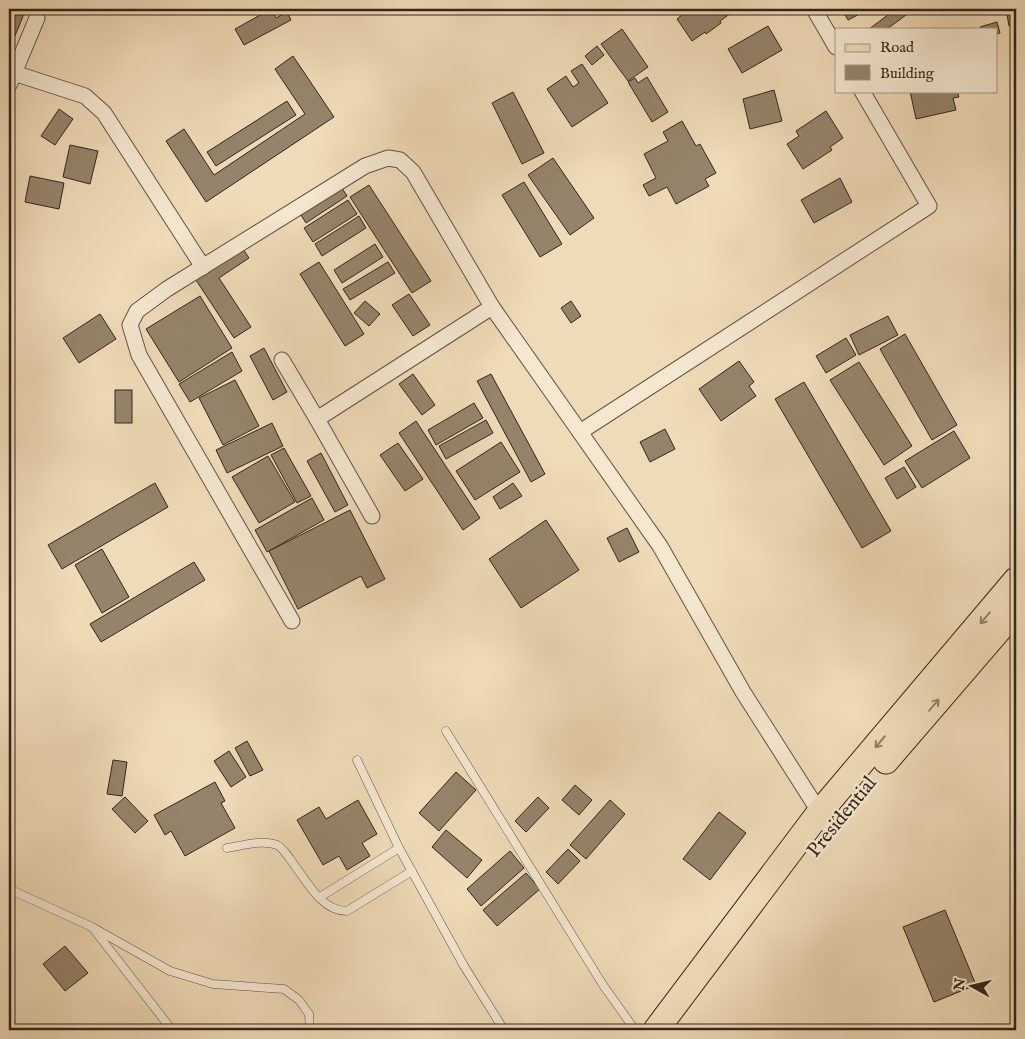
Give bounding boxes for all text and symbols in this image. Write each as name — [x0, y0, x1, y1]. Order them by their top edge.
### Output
legend — [835, 28, 998, 92]
text: Road — [880, 38, 915, 57]
text: Building — [880, 64, 935, 83]
one-way arrow — [979, 611, 990, 624]
one-way arrow — [929, 699, 940, 712]
one-way arrow — [874, 735, 885, 748]
street label: Presidential — [802, 771, 883, 863]
north arrow — [948, 962, 998, 1012]
text: N — [950, 977, 970, 993]

